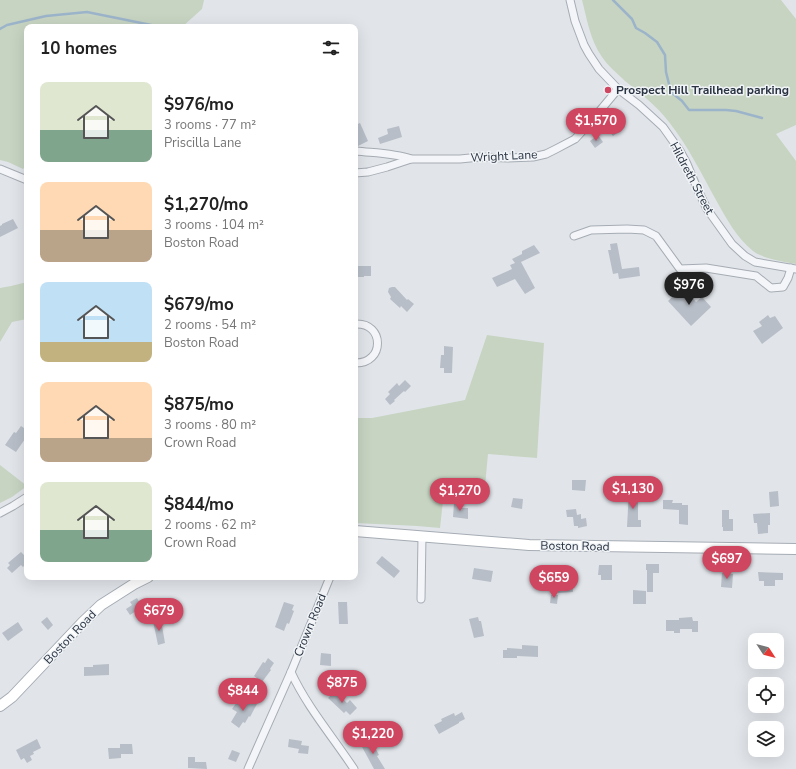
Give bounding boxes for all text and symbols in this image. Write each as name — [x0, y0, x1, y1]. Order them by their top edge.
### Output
text: 10 homes — [40, 37, 117, 60]
icon: filters — [320, 37, 342, 59]
place label: Prospect Hill Trailhead parking — [616, 82, 789, 98]
marker: Prospect Hill Trailhead parking — [603, 85, 613, 95]
text: $976/mo — [164, 93, 234, 116]
icon: home — [72, 98, 120, 146]
pin: $1,570 — [563, 108, 629, 142]
text: $1,570 — [575, 112, 617, 130]
text: 3 rooms · 77 m² — [164, 116, 256, 134]
text: Priscilla Lane — [164, 134, 241, 152]
street label: Hildreth Street — [666, 139, 718, 218]
street label: Wright Lane — [470, 146, 538, 166]
text: $1,270/mo — [164, 193, 248, 216]
icon: home — [72, 198, 120, 246]
text: 3 rooms · 104 m² — [164, 216, 264, 234]
text: Boston Road — [164, 234, 239, 252]
pin: $976 — [665, 272, 713, 306]
text: $976 — [673, 276, 705, 294]
text: $679/mo — [164, 293, 234, 316]
icon: home — [72, 298, 120, 346]
text: 2 rooms · 54 m² — [164, 316, 256, 334]
text: Boston Road — [164, 334, 239, 352]
text: $875/mo — [164, 393, 234, 416]
icon: home — [72, 398, 120, 446]
text: 3 rooms · 80 m² — [164, 416, 256, 434]
text: Crown Road — [164, 434, 236, 452]
pin: $1,130 — [600, 476, 666, 510]
pin: $1,270 — [427, 478, 493, 512]
text: $1,130 — [612, 480, 654, 498]
text: $1,270 — [439, 482, 481, 500]
text: $844/mo — [164, 493, 234, 516]
icon: home — [72, 498, 120, 546]
text: 2 rooms · 62 m² — [164, 516, 256, 534]
text: Crown Road — [164, 534, 236, 552]
street label: Boston Road — [540, 537, 610, 555]
pin: $697 — [703, 546, 751, 580]
text: $697 — [711, 550, 743, 568]
pin: $659 — [530, 565, 578, 599]
text: $659 — [538, 569, 570, 587]
street label: Crown Road — [290, 591, 330, 659]
pin: $679 — [135, 598, 183, 632]
text: $679 — [143, 602, 175, 620]
street label: Boston Road — [40, 607, 100, 667]
north arrow — [748, 633, 784, 669]
map controls — [748, 633, 784, 757]
pin: $875 — [318, 670, 366, 704]
text: $875 — [326, 674, 358, 692]
button: locate — [748, 677, 784, 713]
pin: $844 — [219, 678, 267, 712]
text: $844 — [227, 682, 259, 700]
pin: $1,220 — [340, 721, 406, 755]
button: layers — [748, 721, 784, 757]
text: $1,220 — [352, 725, 394, 743]

